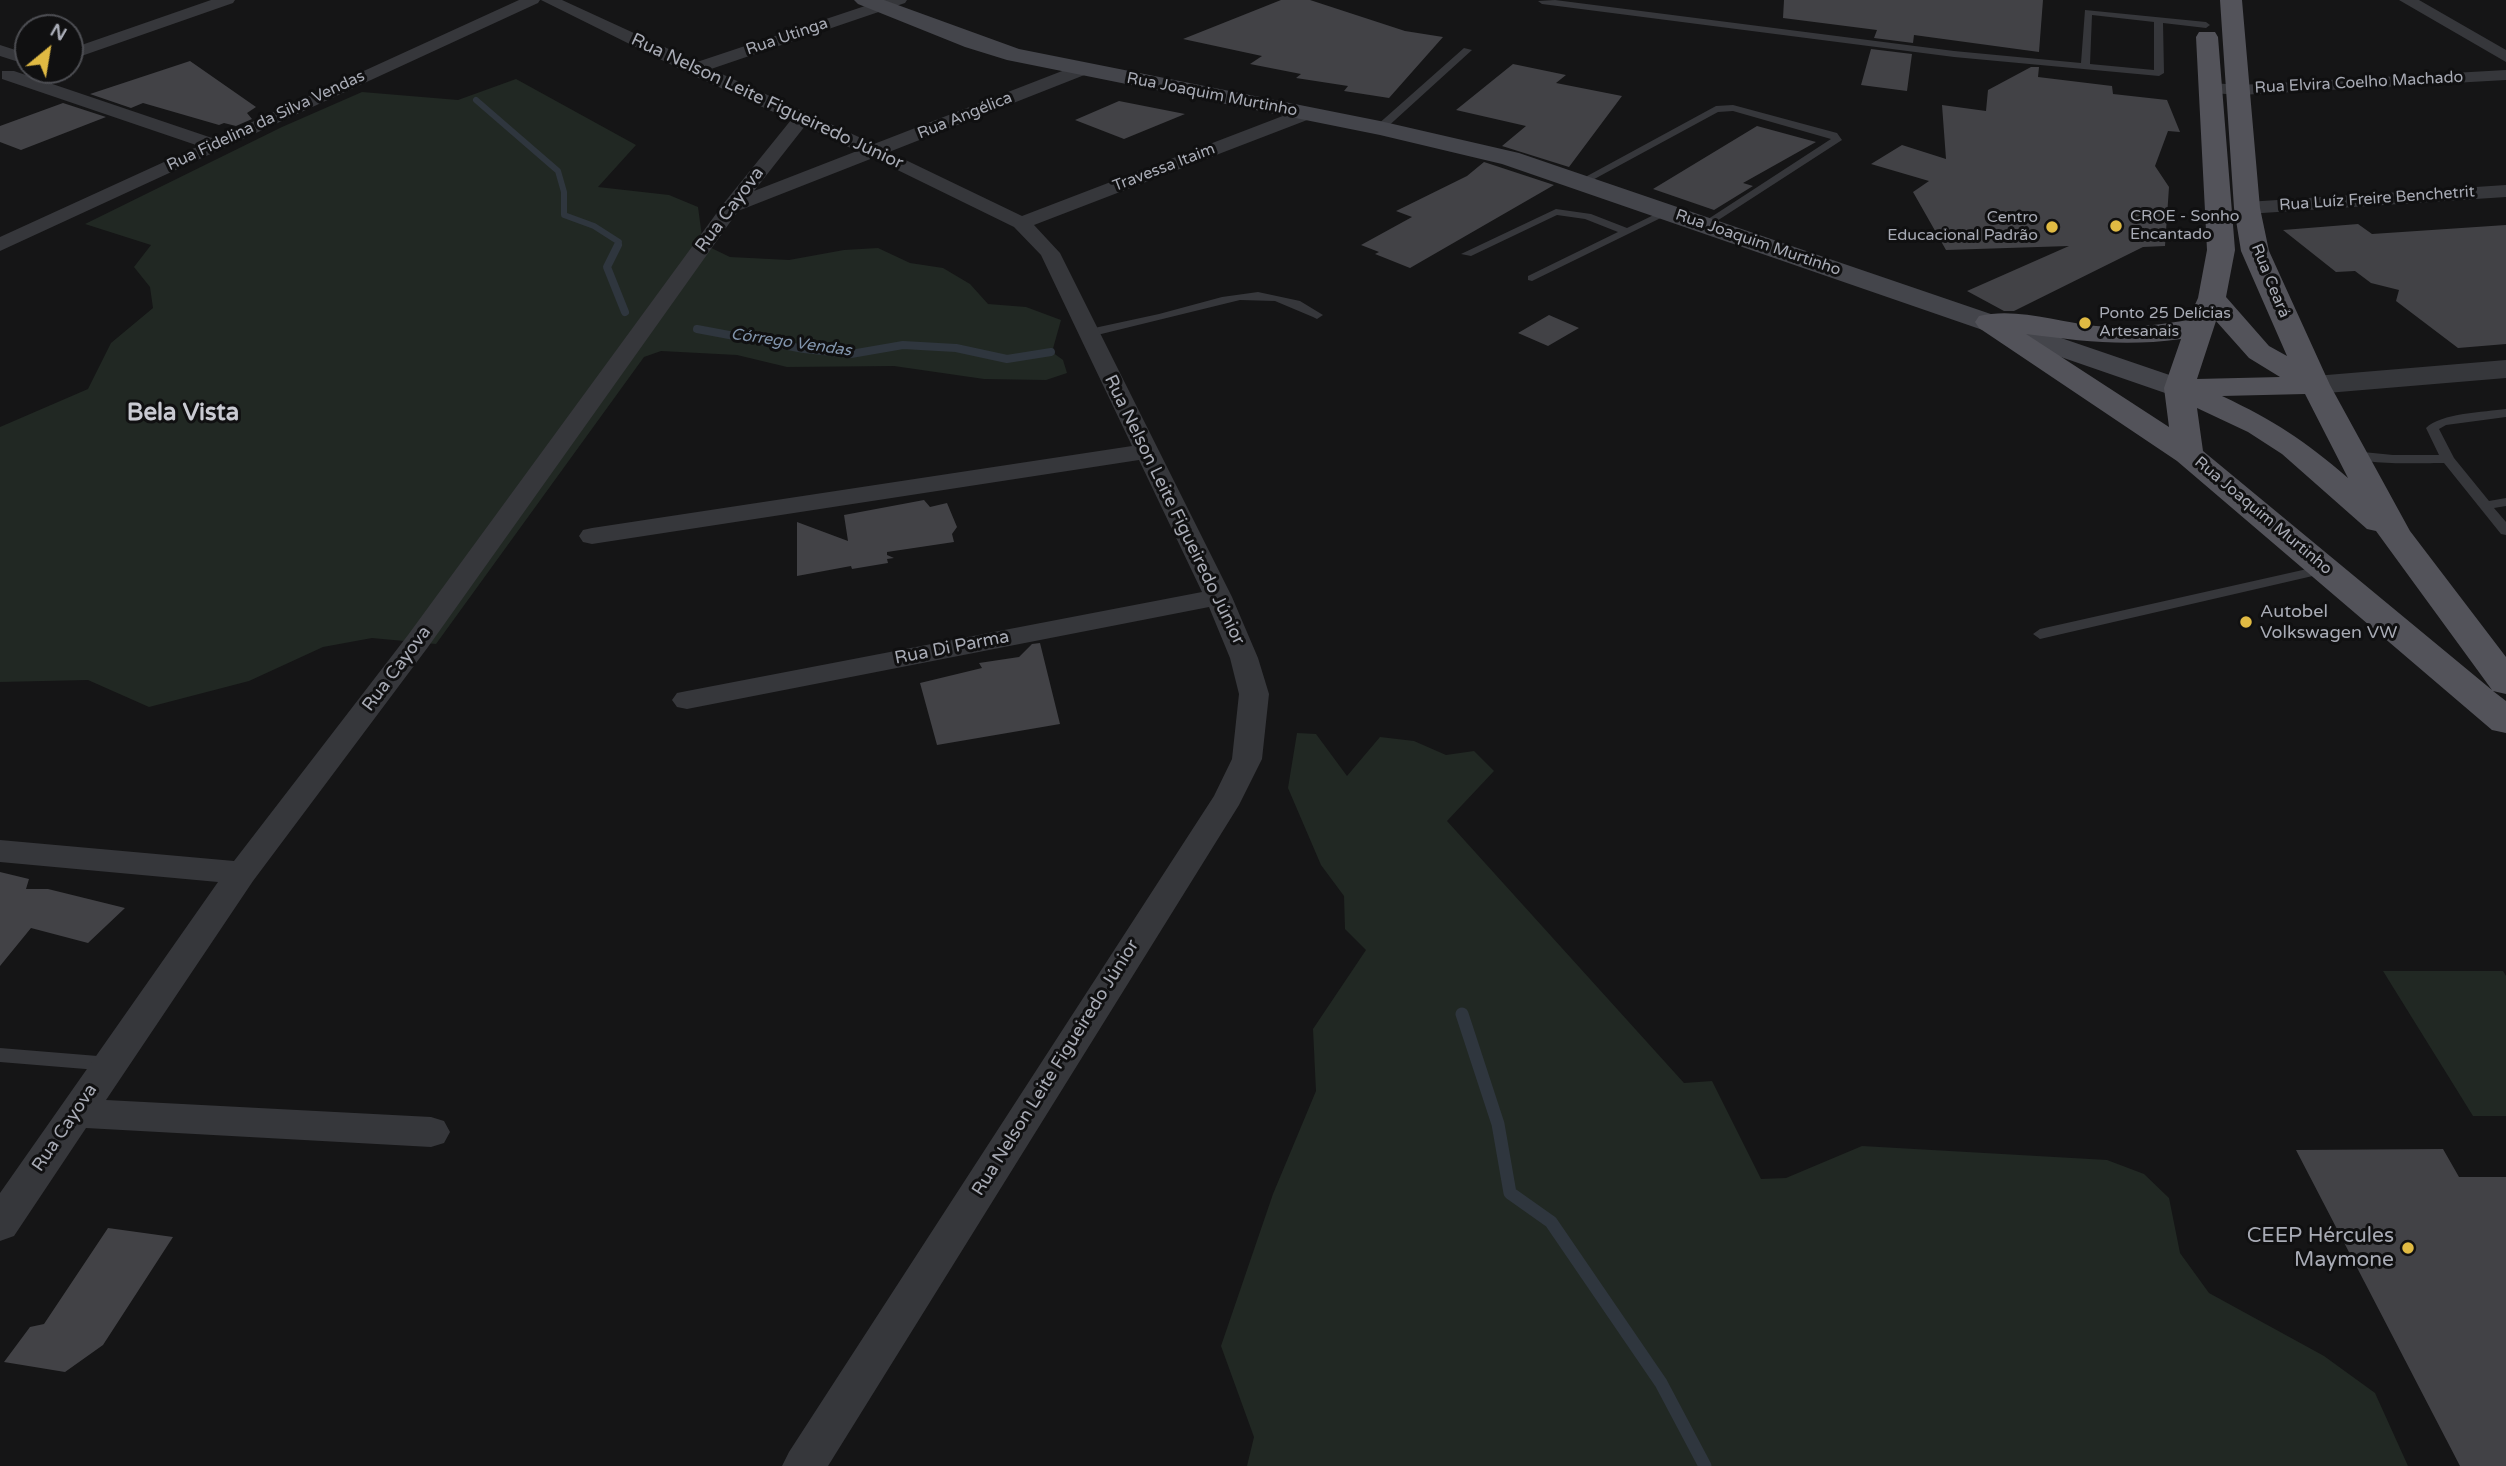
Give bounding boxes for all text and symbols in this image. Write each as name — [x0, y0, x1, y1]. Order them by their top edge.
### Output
north arrow — [14, 14, 84, 84]
street label: Rua Utinga — [744, 14, 830, 60]
text: N — [46, 19, 71, 46]
street label: Rua Nelson Leite Figueiredo Júnior — [627, 29, 907, 175]
street label: Rua Fidelina da Silva Vendas — [164, 67, 368, 175]
street label: Rua Elvira Coelho Machado — [2254, 68, 2464, 98]
street label: Rua Joaquim Murtinho — [1125, 69, 1299, 121]
street label: Rua Angélica — [915, 88, 1015, 144]
street label: Travessa Itaim — [1110, 140, 1218, 196]
street label: Rua Cayova — [691, 163, 769, 257]
street label: Rua Luíz Freire Benchetrit — [2278, 183, 2476, 215]
street label: Rua Joaquim Murtinho — [1673, 206, 1843, 280]
place label: CROE - Sonho Encantado — [2130, 207, 2239, 245]
place label: Centro Educacional Padrão — [1887, 208, 2038, 246]
marker: CROE - Sonho Encantado — [2108, 218, 2124, 234]
marker: Centro Educacional Padrão — [2044, 219, 2060, 235]
street label: Rua Ceará — [2246, 241, 2294, 321]
place label: Ponto 25 Delícias Artesanais — [2099, 304, 2231, 342]
marker: Ponto 25 Delícias Artesanais — [2077, 315, 2093, 331]
water label: Córrego Vendas — [730, 325, 852, 361]
street label: Rua Nelson Leite Figueiredo Júnior — [1099, 371, 1249, 649]
district label: Bela Vista — [127, 400, 239, 428]
street label: Rua Joaquim Murtinho — [2190, 453, 2336, 579]
place label: Autobel Volkswagen VW — [2260, 601, 2397, 644]
marker: Autobel Volkswagen VW — [2238, 614, 2254, 630]
street label: Rua Cayova — [358, 622, 436, 716]
street label: Rua Di Parma — [893, 626, 1011, 670]
street label: Rua Nelson Leite Figueiredo Júnior — [968, 936, 1144, 1200]
street label: Rua Cayova — [28, 1080, 102, 1176]
place label: CEEP Hércules Maymone — [2247, 1223, 2394, 1273]
marker: CEEP Hércules Maymone — [2400, 1240, 2416, 1256]

